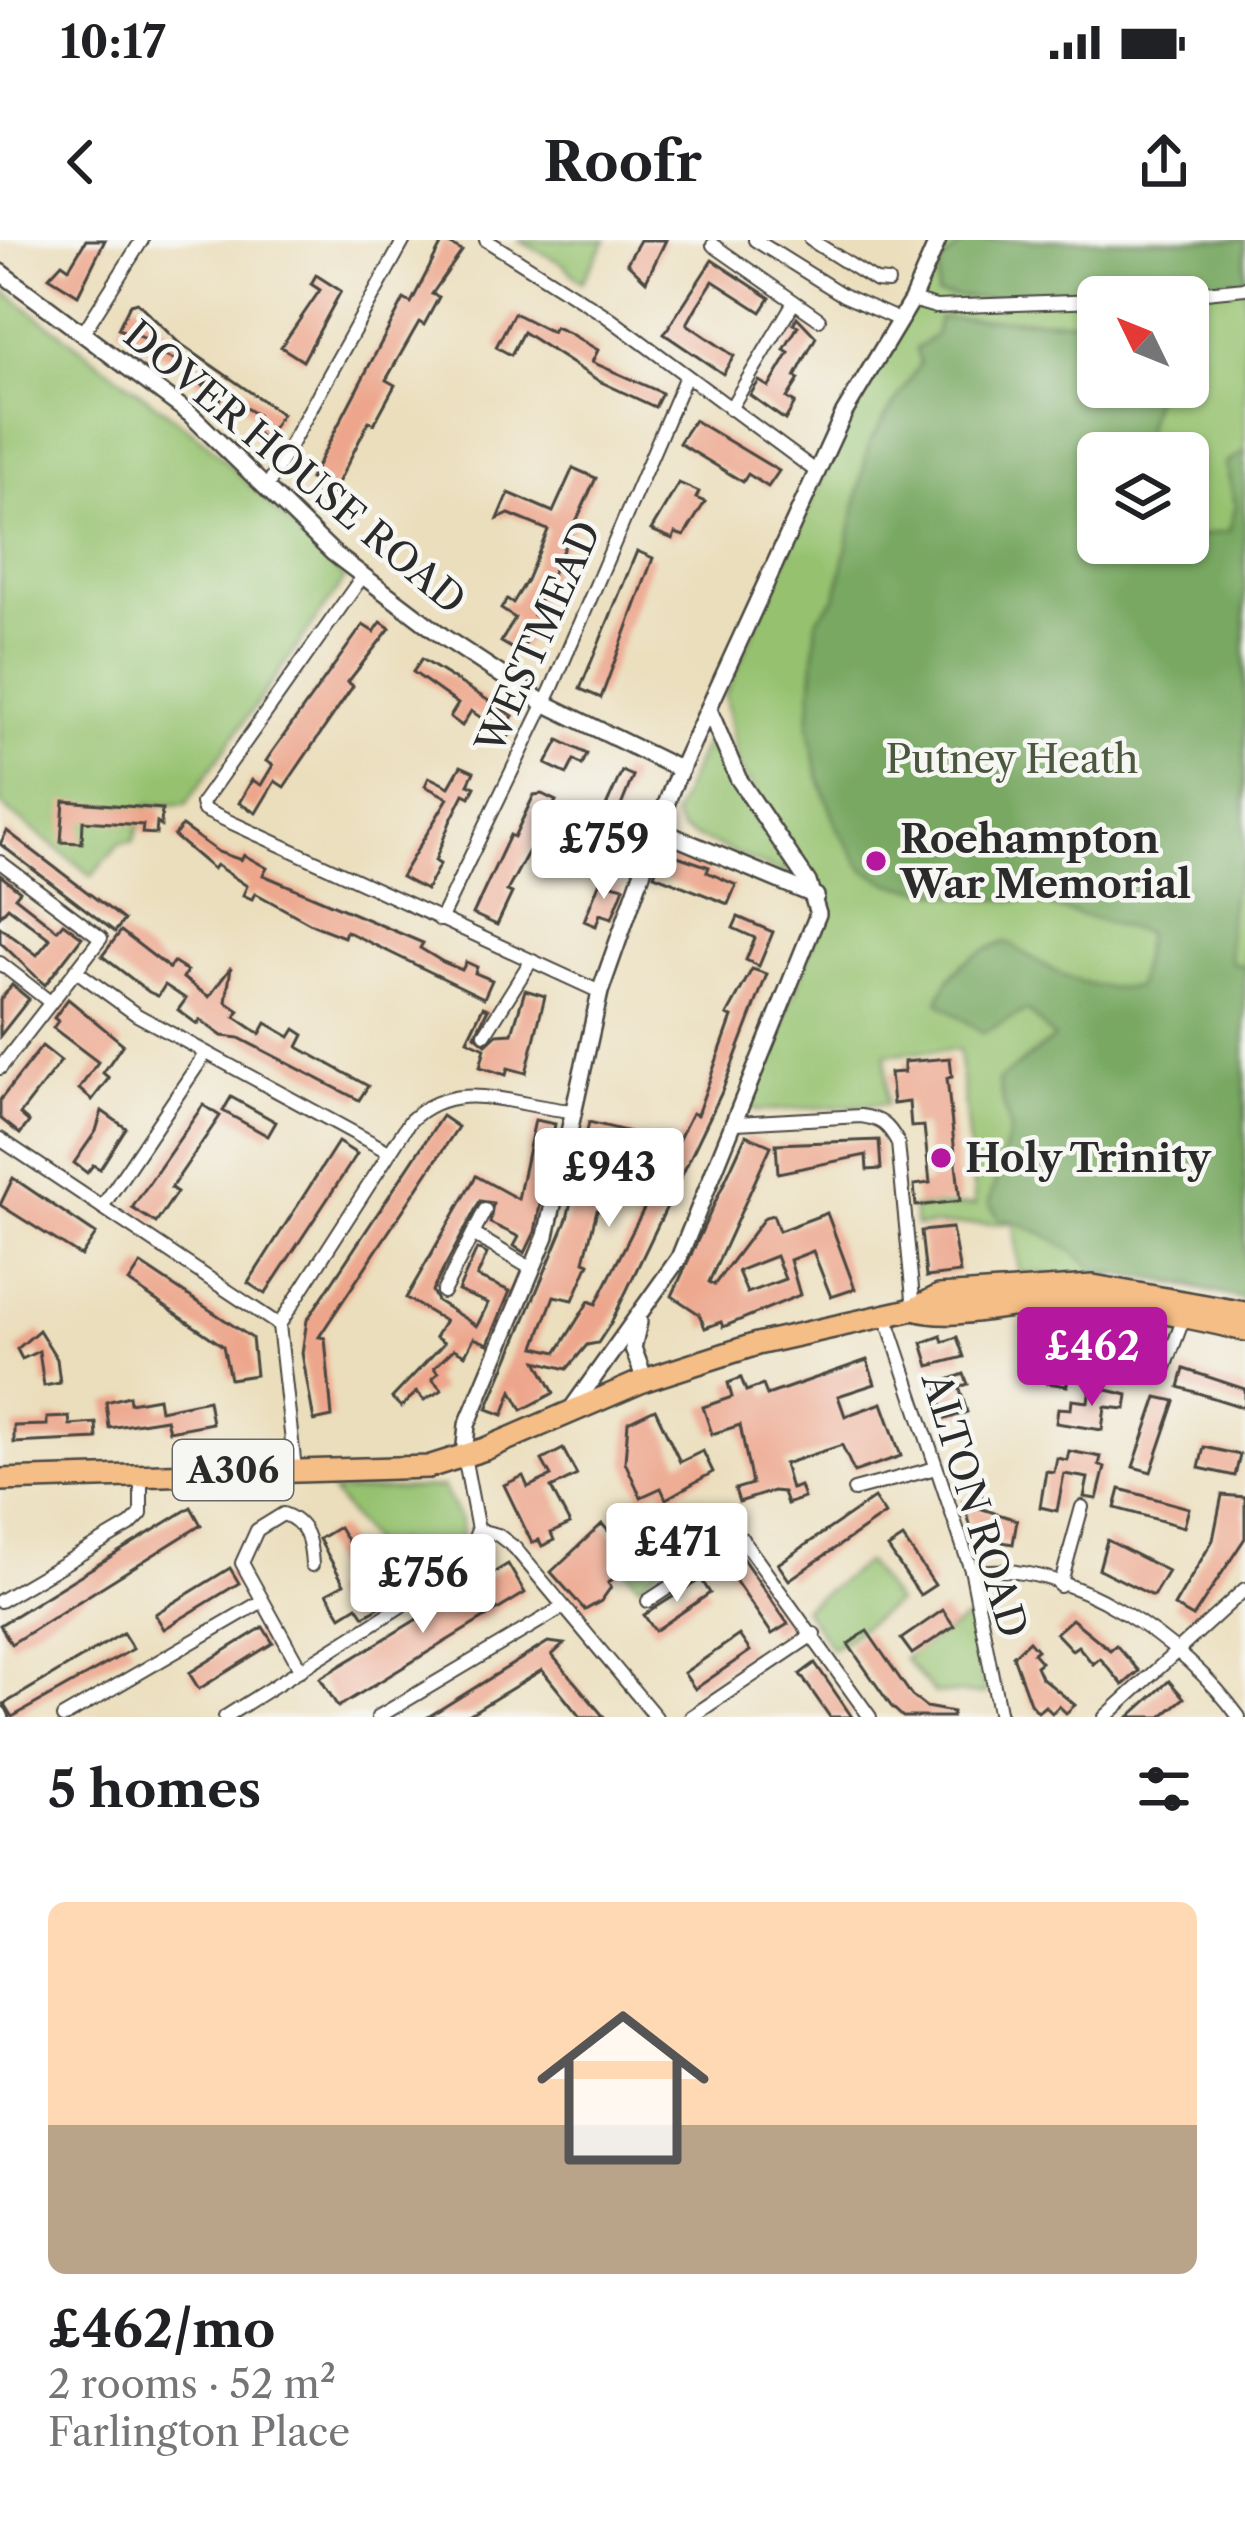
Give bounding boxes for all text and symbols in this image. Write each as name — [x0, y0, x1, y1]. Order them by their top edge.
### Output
text: 10:17 — [60, 14, 166, 70]
icon: back — [48, 129, 114, 195]
text: Roofr — [543, 129, 702, 195]
icon: share — [1131, 129, 1197, 195]
north arrow — [1077, 276, 1209, 408]
map controls — [1077, 276, 1209, 564]
street label: DOVER HOUSE ROAD — [115, 310, 475, 624]
button: layers — [1077, 432, 1209, 564]
street label: WESTMEAD — [465, 514, 611, 761]
park label: Putney Heath — [885, 735, 1139, 783]
pin: £759 — [533, 800, 675, 902]
text: £759 — [558, 815, 650, 863]
place label: Roehampton War Memorial — [899, 815, 1191, 908]
marker: Roehampton War Memorial — [863, 848, 889, 874]
pin: £943 — [538, 1128, 680, 1230]
place label: Holy Trinity — [965, 1134, 1212, 1182]
text: £943 — [562, 1143, 656, 1191]
marker: Holy Trinity — [928, 1145, 954, 1171]
pin: £462 — [1021, 1307, 1163, 1409]
text: £462 — [1044, 1322, 1140, 1370]
street label: ALTON ROAD — [912, 1366, 1038, 1643]
road number: A306 — [173, 1440, 293, 1500]
pin: £471 — [606, 1503, 748, 1605]
text: £471 — [633, 1518, 721, 1566]
pin: £756 — [352, 1534, 494, 1636]
text: £756 — [377, 1549, 469, 1597]
icon: filters — [1131, 1756, 1197, 1822]
text: 5 homes — [48, 1758, 261, 1820]
icon: home — [515, 1980, 731, 2196]
text: £462/mo — [48, 2298, 275, 2360]
text: 2 rooms · 52 m² — [48, 2360, 336, 2408]
text: Farlington Place — [48, 2408, 350, 2456]

